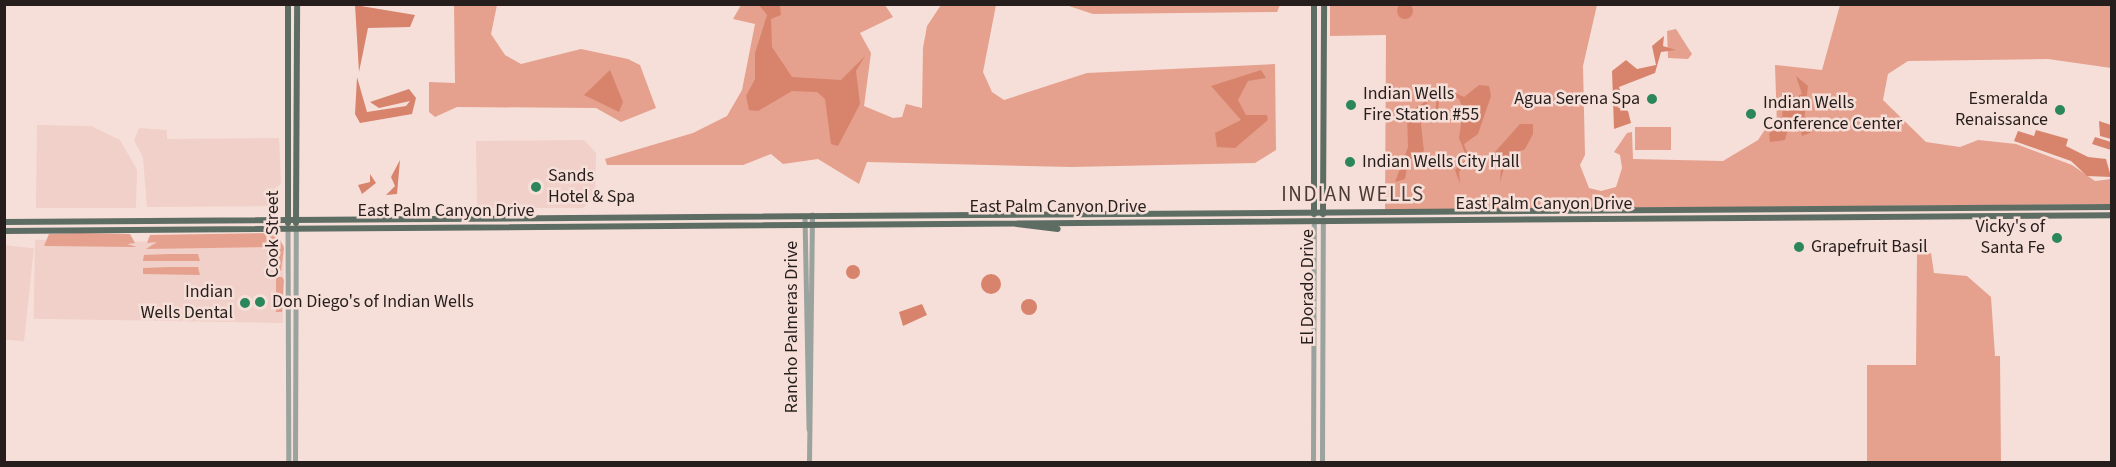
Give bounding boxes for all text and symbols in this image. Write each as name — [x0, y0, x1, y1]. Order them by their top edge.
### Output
place label: Indian Wells Fire Station #55 — [1363, 84, 1479, 127]
place label: Agua Serena Spa — [1514, 88, 1640, 110]
place label: Esmeralda Renaissance — [1955, 89, 2048, 132]
marker: Agua Serena Spa — [1645, 92, 1659, 106]
place label: Indian Wells Conference Center — [1763, 93, 1902, 136]
marker: Indian Wells Fire Station #55 — [1344, 98, 1358, 112]
marker: Esmeralda Renaissance — [2053, 103, 2067, 117]
marker: Indian Wells Conference Center — [1744, 107, 1758, 121]
place label: Indian Wells City Hall — [1362, 151, 1520, 173]
marker: Indian Wells City Hall — [1343, 155, 1357, 169]
place label: Sands Hotel & Spa — [548, 166, 635, 208]
marker: Sands Hotel & Spa — [529, 180, 543, 194]
district label: INDIAN WELLS — [1281, 181, 1425, 207]
street label: Cook Street — [262, 190, 284, 278]
street label: East Palm Canyon Drive — [1456, 193, 1632, 215]
street label: East Palm Canyon Drive — [970, 196, 1146, 218]
street label: East Palm Canyon Drive — [358, 200, 534, 222]
place label: Vicky's of Santa Fe — [1976, 217, 2045, 260]
street label: El Dorado Drive — [1297, 229, 1319, 345]
marker: Vicky's of Santa Fe — [2050, 231, 2064, 245]
place label: Grapefruit Basil — [1811, 236, 1927, 258]
marker: Grapefruit Basil — [1792, 240, 1806, 254]
street label: Rancho Palmeras Drive — [781, 241, 803, 413]
place label: Indian Wells Dental — [140, 282, 233, 324]
place label: Don Diego's of Indian Wells — [272, 291, 474, 313]
marker: Don Diego's of Indian Wells — [253, 295, 267, 309]
marker: Indian Wells Dental — [238, 296, 252, 310]

